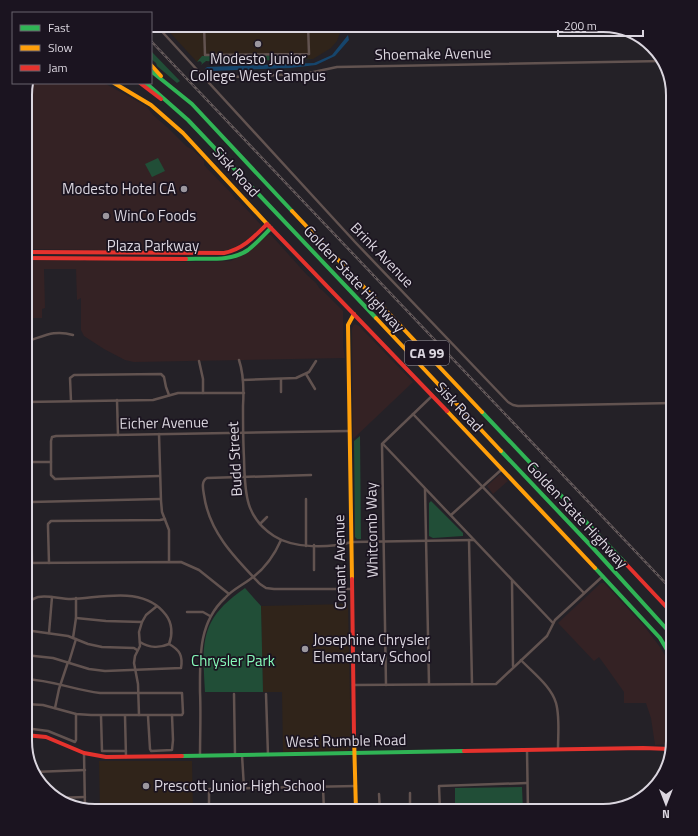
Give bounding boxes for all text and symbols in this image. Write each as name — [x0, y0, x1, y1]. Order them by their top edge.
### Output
legend — [12, 12, 152, 84]
scale bar — [558, 12, 643, 38]
text: 200 m — [564, 16, 597, 35]
text: Fast — [48, 18, 71, 37]
text: Slow — [48, 38, 73, 57]
marker: Modesto Junior College West Campus — [253, 39, 263, 49]
street label: Shoemake Avenue — [375, 41, 491, 66]
place label: Modesto Junior College West Campus — [190, 47, 326, 87]
text: Jam — [48, 58, 68, 77]
street label: Sisk Road — [207, 141, 265, 202]
place label: Modesto Hotel CA — [62, 177, 176, 200]
marker: Modesto Hotel CA — [179, 184, 189, 194]
place label: WinCo Foods — [114, 204, 196, 227]
marker: WinCo Foods — [101, 211, 111, 221]
street label: Brink Avenue — [345, 217, 420, 293]
street label: Golden State Highway — [298, 220, 410, 338]
street label: Plaza Parkway — [107, 234, 199, 257]
road number: CA 99 — [405, 341, 449, 365]
street label: Sisk Road — [430, 376, 489, 437]
street label: Eicher Avenue — [119, 410, 209, 435]
street label: Budd Street — [221, 420, 248, 497]
street label: Golden State Highway — [521, 456, 633, 574]
street label: Whitcomb Way — [359, 482, 384, 578]
street label: Conant Avenue — [327, 514, 352, 610]
place label: Josephine Chrysler Elementary School — [313, 628, 431, 668]
marker: Josephine Chrysler Elementary School — [300, 644, 310, 654]
park label: Chrysler Park — [191, 649, 275, 672]
street label: West Rumble Road — [286, 728, 406, 753]
place label: Prescott Junior High School — [154, 774, 325, 797]
marker: Prescott Junior High School — [141, 781, 151, 791]
north arrow — [646, 784, 686, 824]
text: N — [662, 806, 670, 822]

